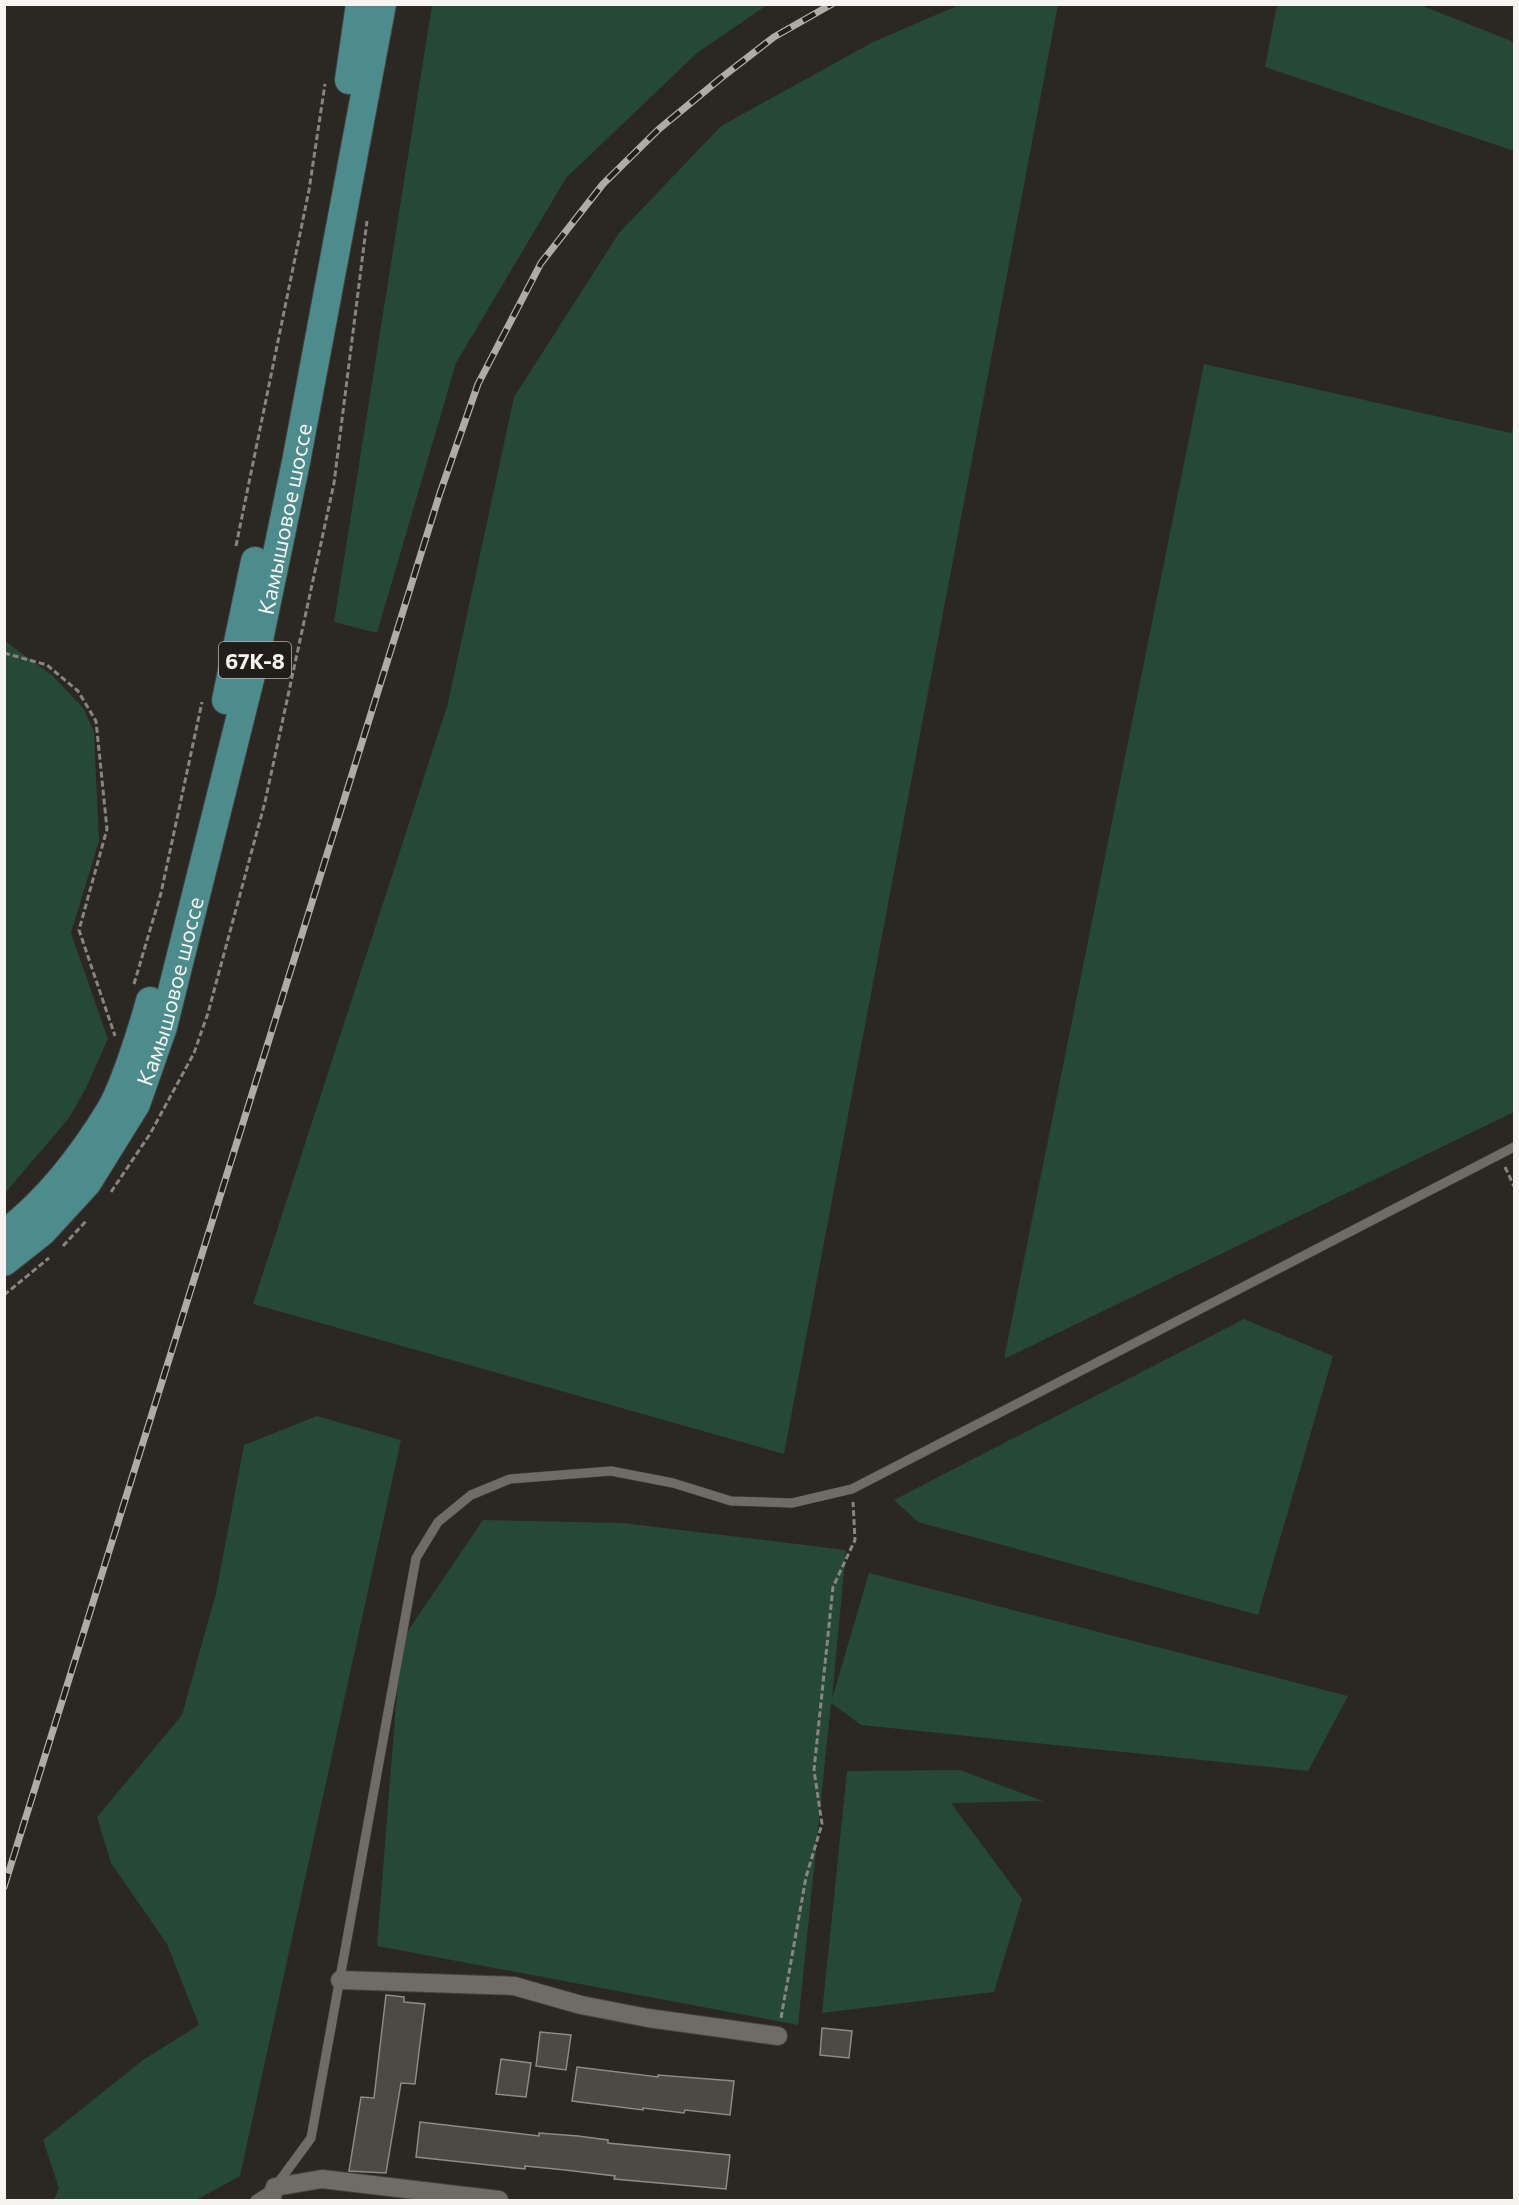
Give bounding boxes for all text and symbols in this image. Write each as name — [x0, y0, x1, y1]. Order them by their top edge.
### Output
street label: Камышовое шоссе — [251, 421, 317, 617]
road number: 67К-8 — [219, 642, 291, 678]
street label: Камышовое шоссе — [130, 894, 209, 1089]

